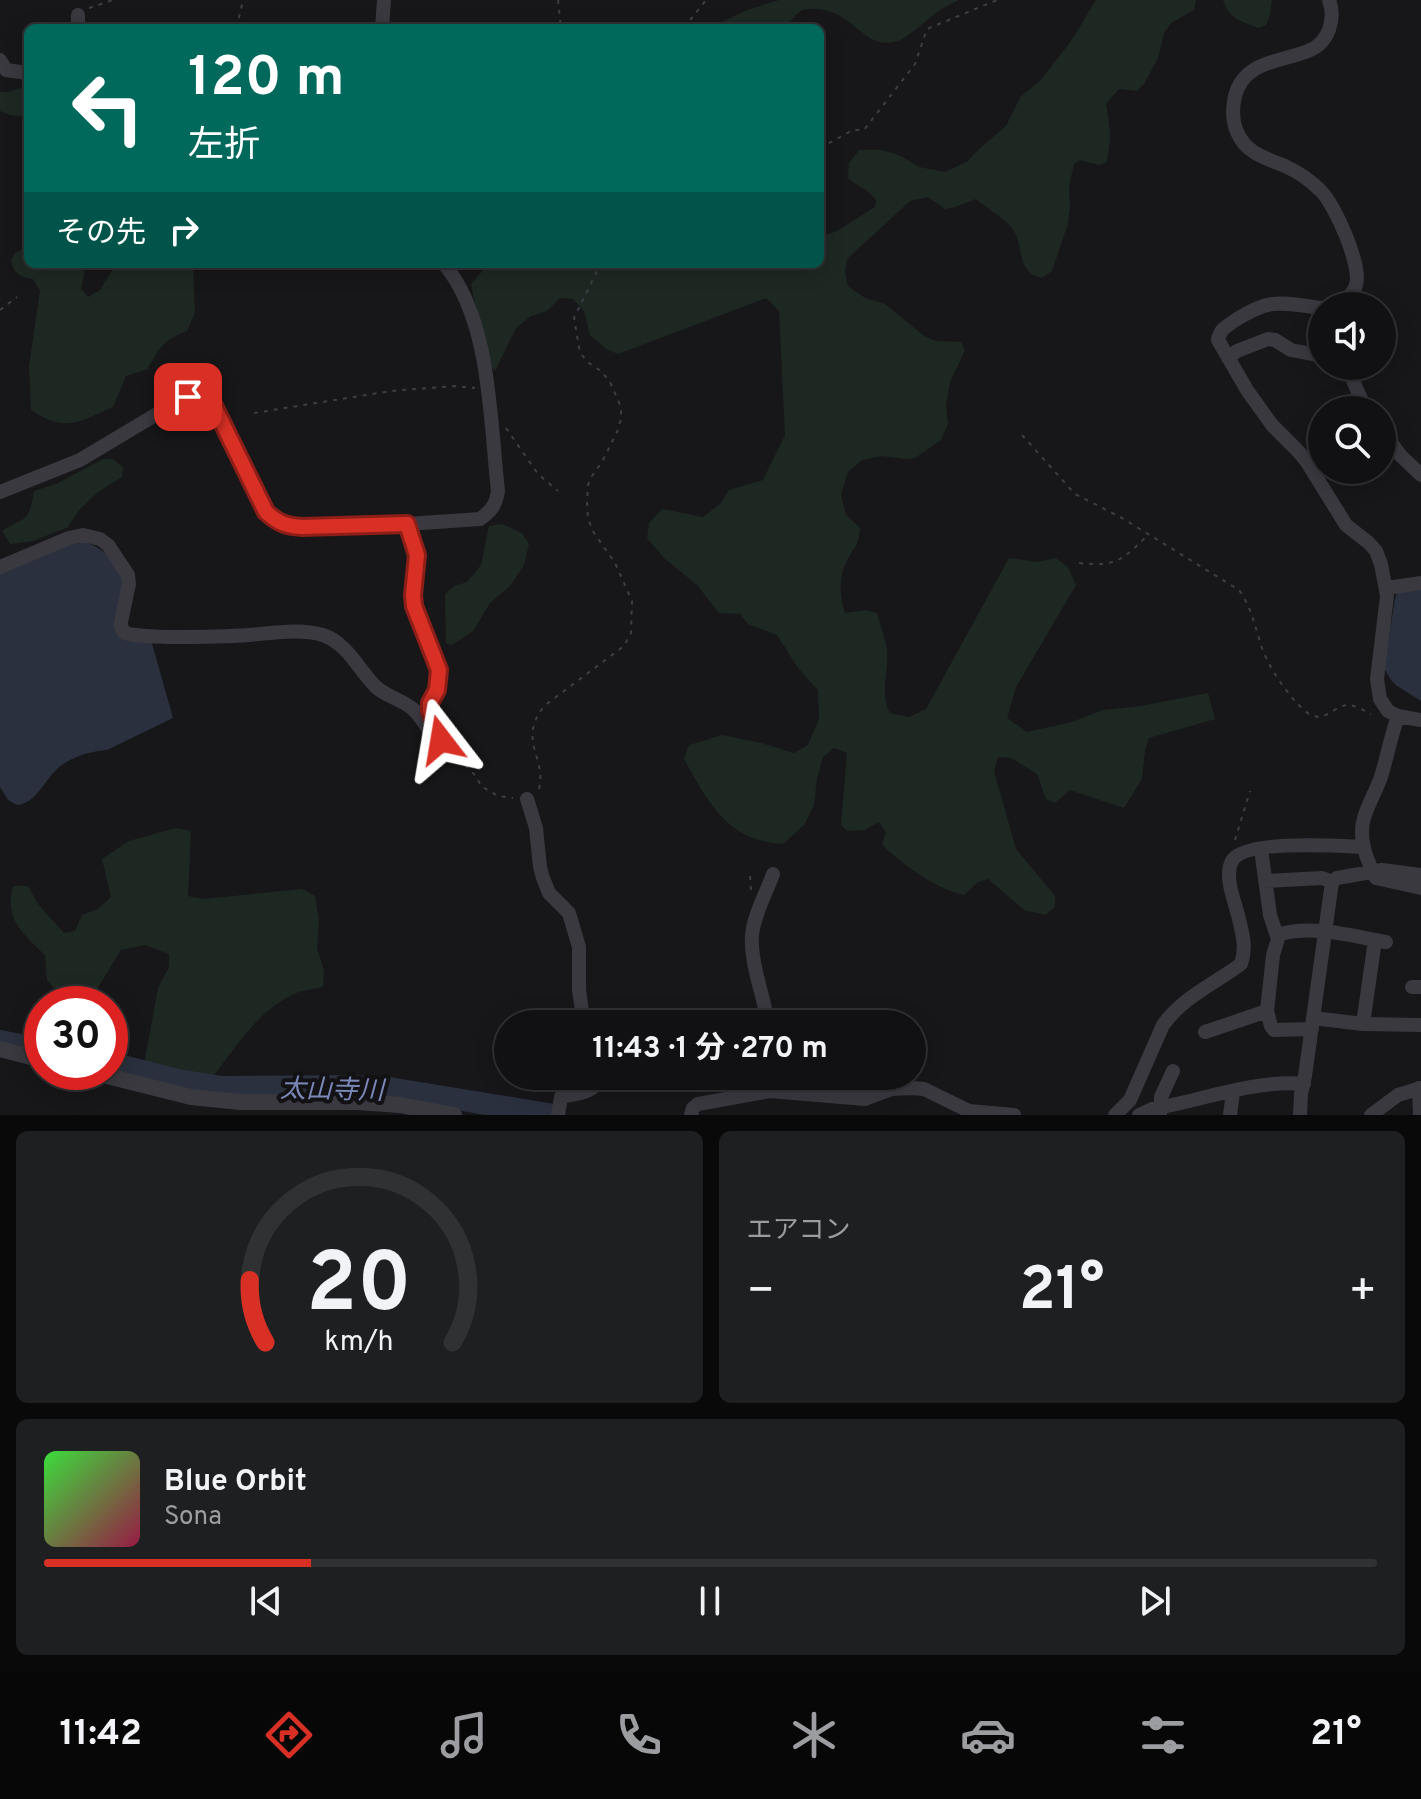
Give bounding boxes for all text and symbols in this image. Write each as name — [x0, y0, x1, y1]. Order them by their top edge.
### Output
text: 120 m — [188, 45, 345, 115]
icon: left — [56, 56, 160, 160]
text: 左折 — [188, 124, 260, 170]
icon: right — [162, 208, 206, 252]
text: その先 — [56, 216, 146, 253]
map controls — [1308, 292, 1396, 484]
button: sound — [1308, 292, 1396, 380]
pin — [154, 363, 222, 431]
icon: arrive — [166, 375, 210, 419]
button: search — [1308, 396, 1396, 484]
position arrow — [399, 698, 483, 782]
speed limit sign: 30 — [24, 986, 128, 1090]
text: 11:43 · 1 分 · 270 m — [592, 1031, 828, 1068]
water label: 太山寺川 — [280, 1074, 387, 1109]
text: エアコン — [747, 1215, 851, 1248]
text: 20 — [306, 1236, 412, 1341]
text: 21° — [1019, 1255, 1105, 1331]
text: − — [747, 1265, 775, 1321]
text: + — [1349, 1265, 1377, 1321]
text: km/h — [325, 1325, 394, 1361]
text: Blue Orbit — [164, 1464, 307, 1501]
text: Sona — [164, 1501, 222, 1534]
icon: previous — [244, 1579, 288, 1623]
icon: pause — [688, 1579, 732, 1623]
icon: next — [1133, 1579, 1177, 1623]
icon: directions — [261, 1707, 317, 1763]
icon: music — [436, 1707, 492, 1763]
icon: phone — [611, 1707, 667, 1763]
icon: climate — [786, 1707, 842, 1763]
icon: car — [960, 1707, 1016, 1763]
icon: filters — [1135, 1707, 1191, 1763]
text: 11:42 — [59, 1712, 142, 1758]
text: 21° — [1310, 1712, 1362, 1758]

